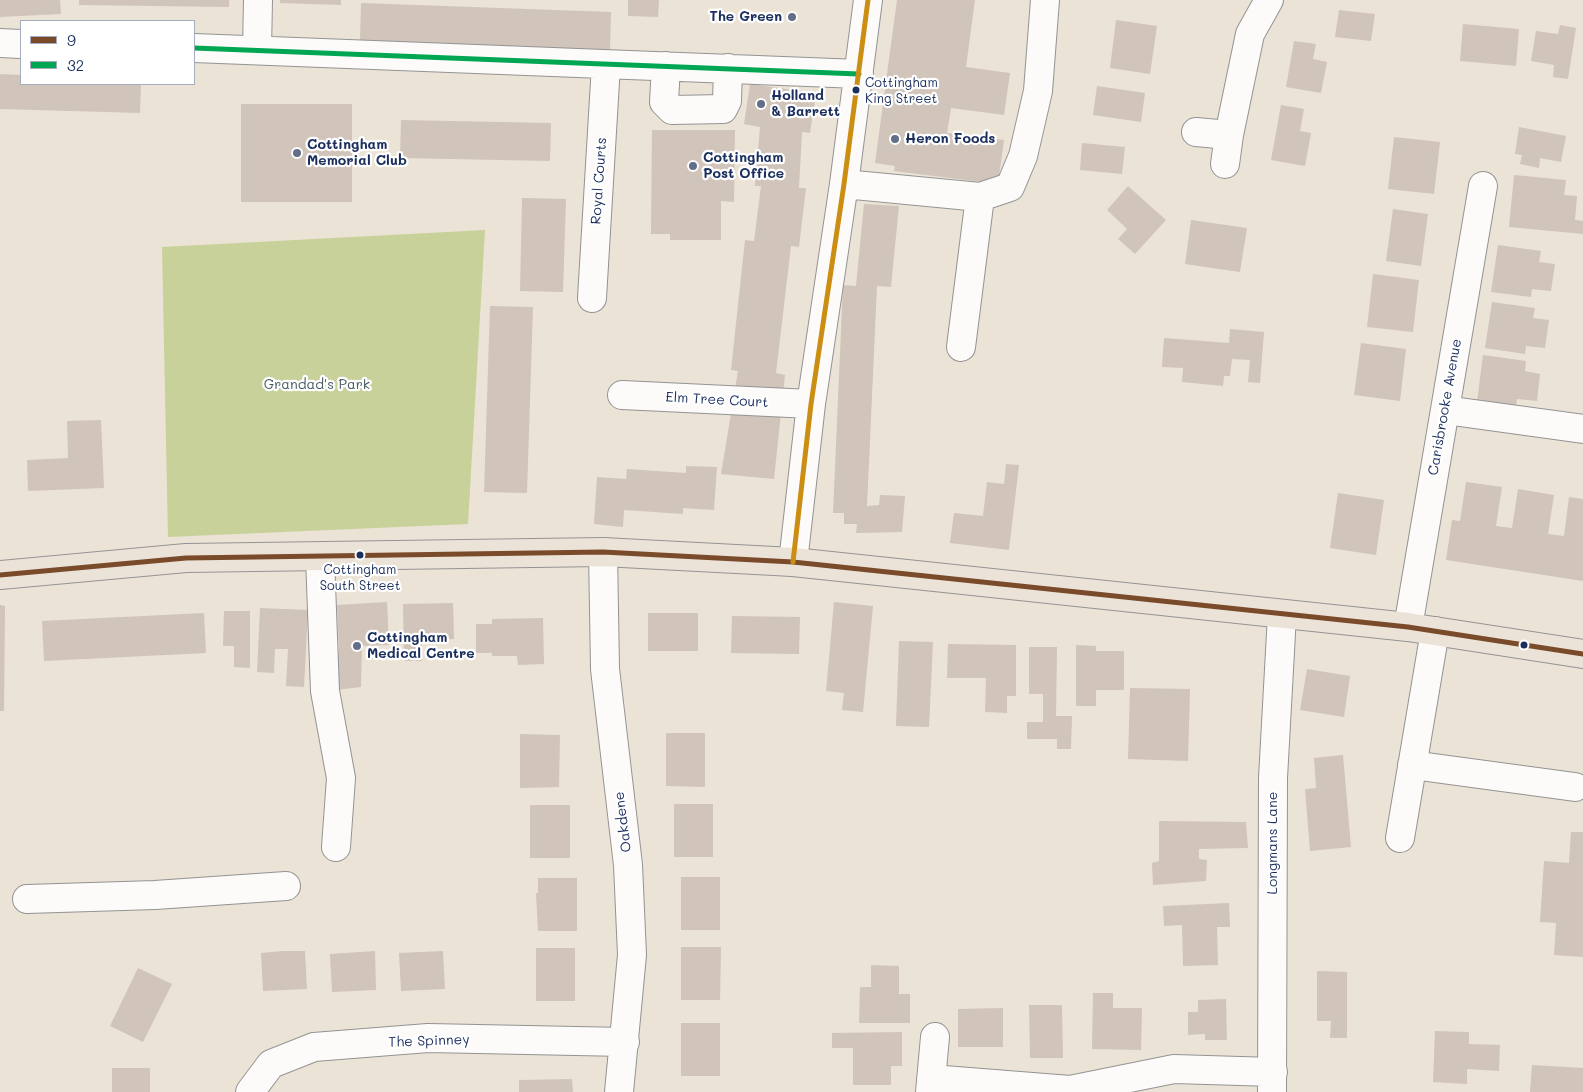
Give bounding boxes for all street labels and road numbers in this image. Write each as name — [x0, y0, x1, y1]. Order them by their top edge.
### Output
street label: Royal Courts — [588, 137, 610, 225]
street label: Carisbrooke Avenue — [1425, 337, 1465, 477]
street label: Elm Tree Court — [665, 389, 769, 411]
street label: Oakdene — [611, 791, 635, 853]
street label: Longmans Lane — [1265, 792, 1281, 894]
street label: The Spinney — [388, 1031, 470, 1051]

